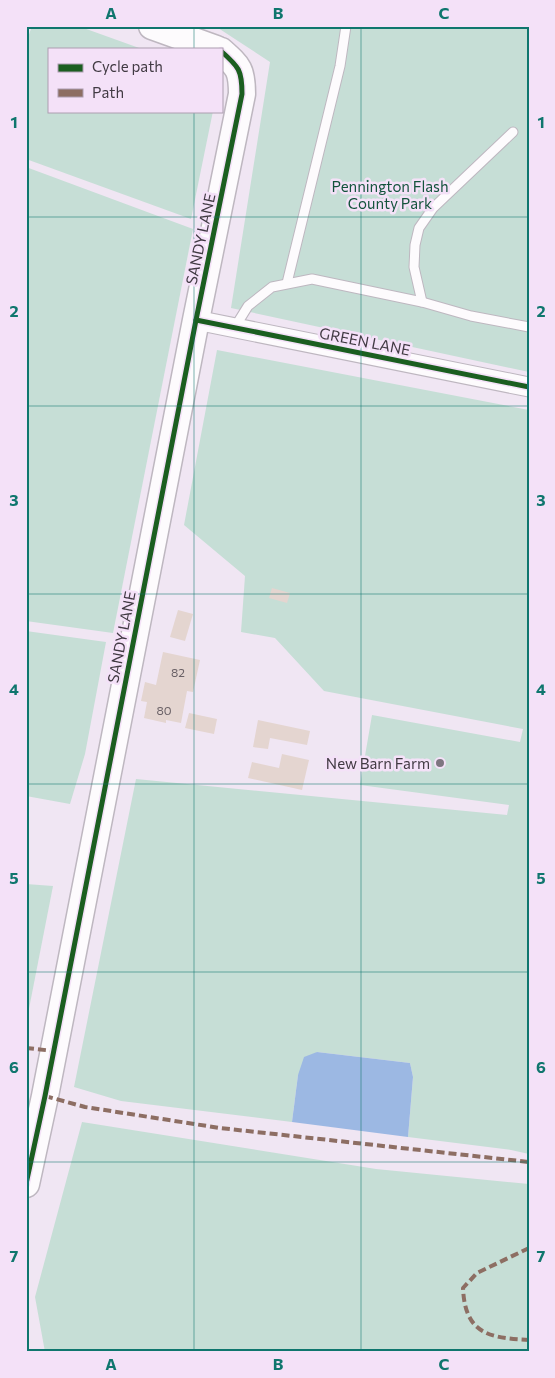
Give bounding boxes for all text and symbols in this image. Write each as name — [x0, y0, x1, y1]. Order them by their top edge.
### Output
text: A — [105, 3, 117, 22]
text: B — [273, 3, 284, 22]
text: C — [439, 3, 450, 22]
legend — [48, 48, 222, 112]
text: Cycle path — [92, 57, 163, 75]
text: Path — [92, 83, 124, 101]
text: 1 — [10, 112, 18, 131]
text: 1 — [537, 112, 545, 131]
park label: Pennington Flash County Park — [332, 177, 448, 212]
street label: SANDY LANE — [182, 192, 218, 286]
text: 2 — [9, 301, 19, 320]
text: 2 — [536, 301, 546, 320]
street label: GREEN LANE — [318, 323, 412, 359]
text: 3 — [9, 490, 19, 509]
text: 3 — [536, 490, 546, 509]
street label: SANDY LANE — [103, 590, 139, 684]
house number: 82 — [171, 665, 185, 679]
text: 4 — [9, 679, 19, 698]
text: 4 — [536, 679, 546, 698]
house number: 80 — [156, 703, 172, 717]
place label: New Barn Farm — [326, 754, 430, 772]
marker: New Barn Farm — [434, 757, 446, 769]
text: 5 — [9, 868, 19, 887]
text: 5 — [536, 868, 546, 887]
text: 6 — [9, 1057, 19, 1076]
text: 6 — [536, 1057, 546, 1076]
text: 7 — [10, 1246, 19, 1265]
text: 7 — [537, 1246, 546, 1265]
text: A — [105, 1354, 117, 1373]
text: B — [273, 1354, 284, 1373]
text: C — [439, 1354, 450, 1373]

